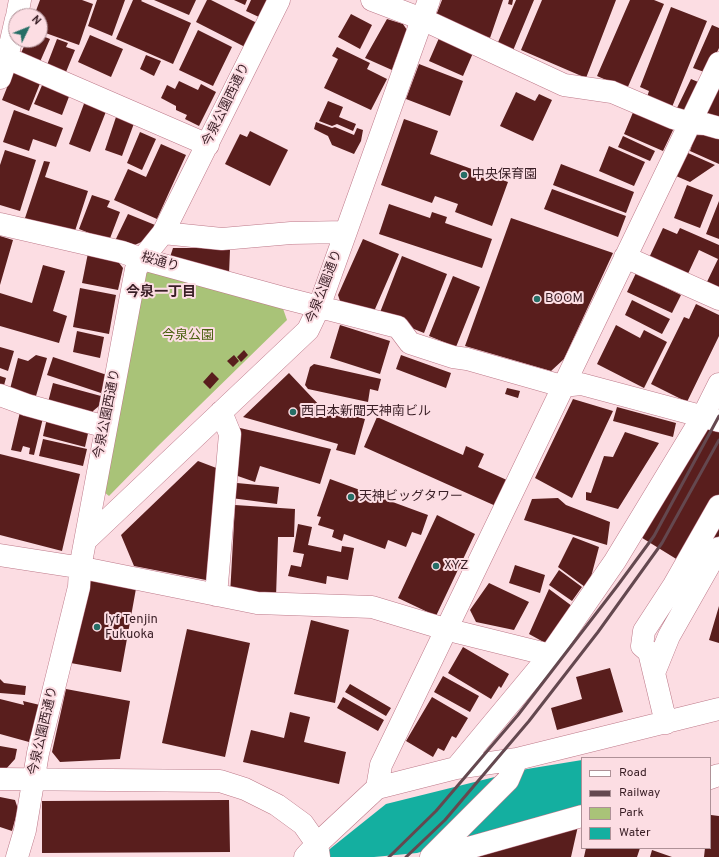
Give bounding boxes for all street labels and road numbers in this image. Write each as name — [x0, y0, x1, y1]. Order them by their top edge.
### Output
street label: 今泉公園西通り — [200, 61, 254, 149]
street label: 今泉公園通り — [304, 248, 346, 326]
street label: 桜通り — [139, 250, 181, 276]
street label: 今泉公園西通り — [92, 368, 124, 460]
street label: 今泉公園西通り — [26, 685, 62, 777]

